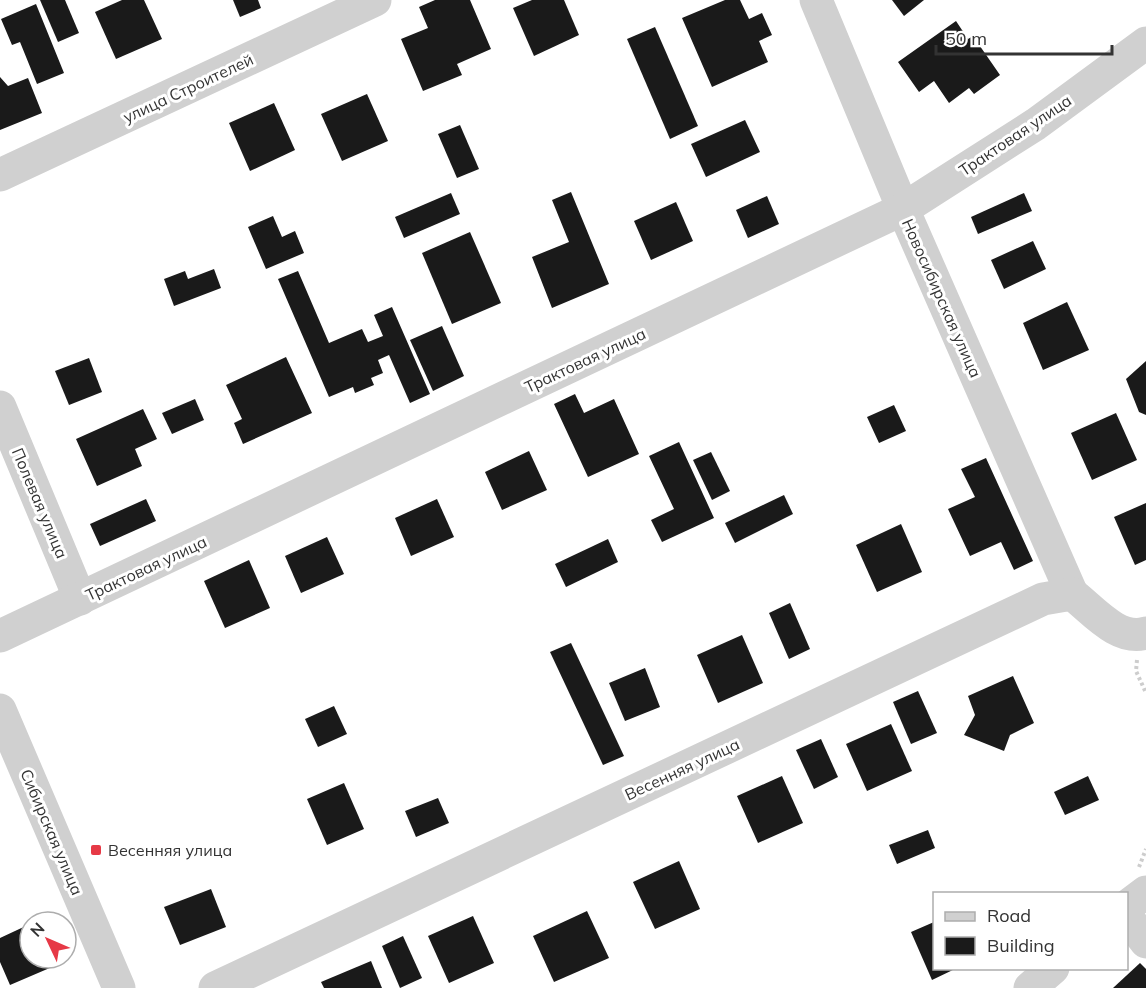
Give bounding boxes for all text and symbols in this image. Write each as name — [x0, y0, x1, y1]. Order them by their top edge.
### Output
scale bar — [936, 18, 1112, 56]
text: 50 m — [945, 27, 987, 50]
street label: улица Строителей — [120, 49, 256, 127]
street label: Трактовая улица — [955, 90, 1075, 180]
street label: Новосибирская улица — [898, 215, 986, 381]
street label: Трактовая улица — [521, 323, 649, 397]
street label: Полевая улица — [8, 445, 72, 561]
street label: Трактовая улица — [82, 531, 210, 605]
street label: Весенняя улица — [621, 734, 743, 804]
street label: Сибирская улица — [16, 766, 88, 898]
place label: Весенняя улица — [108, 840, 232, 860]
marker: Весенняя улица — [89, 843, 103, 857]
legend — [933, 892, 1128, 970]
text: Road — [987, 904, 1031, 927]
north arrow — [18, 910, 78, 970]
text: N — [26, 918, 49, 941]
text: Building — [987, 934, 1055, 957]

